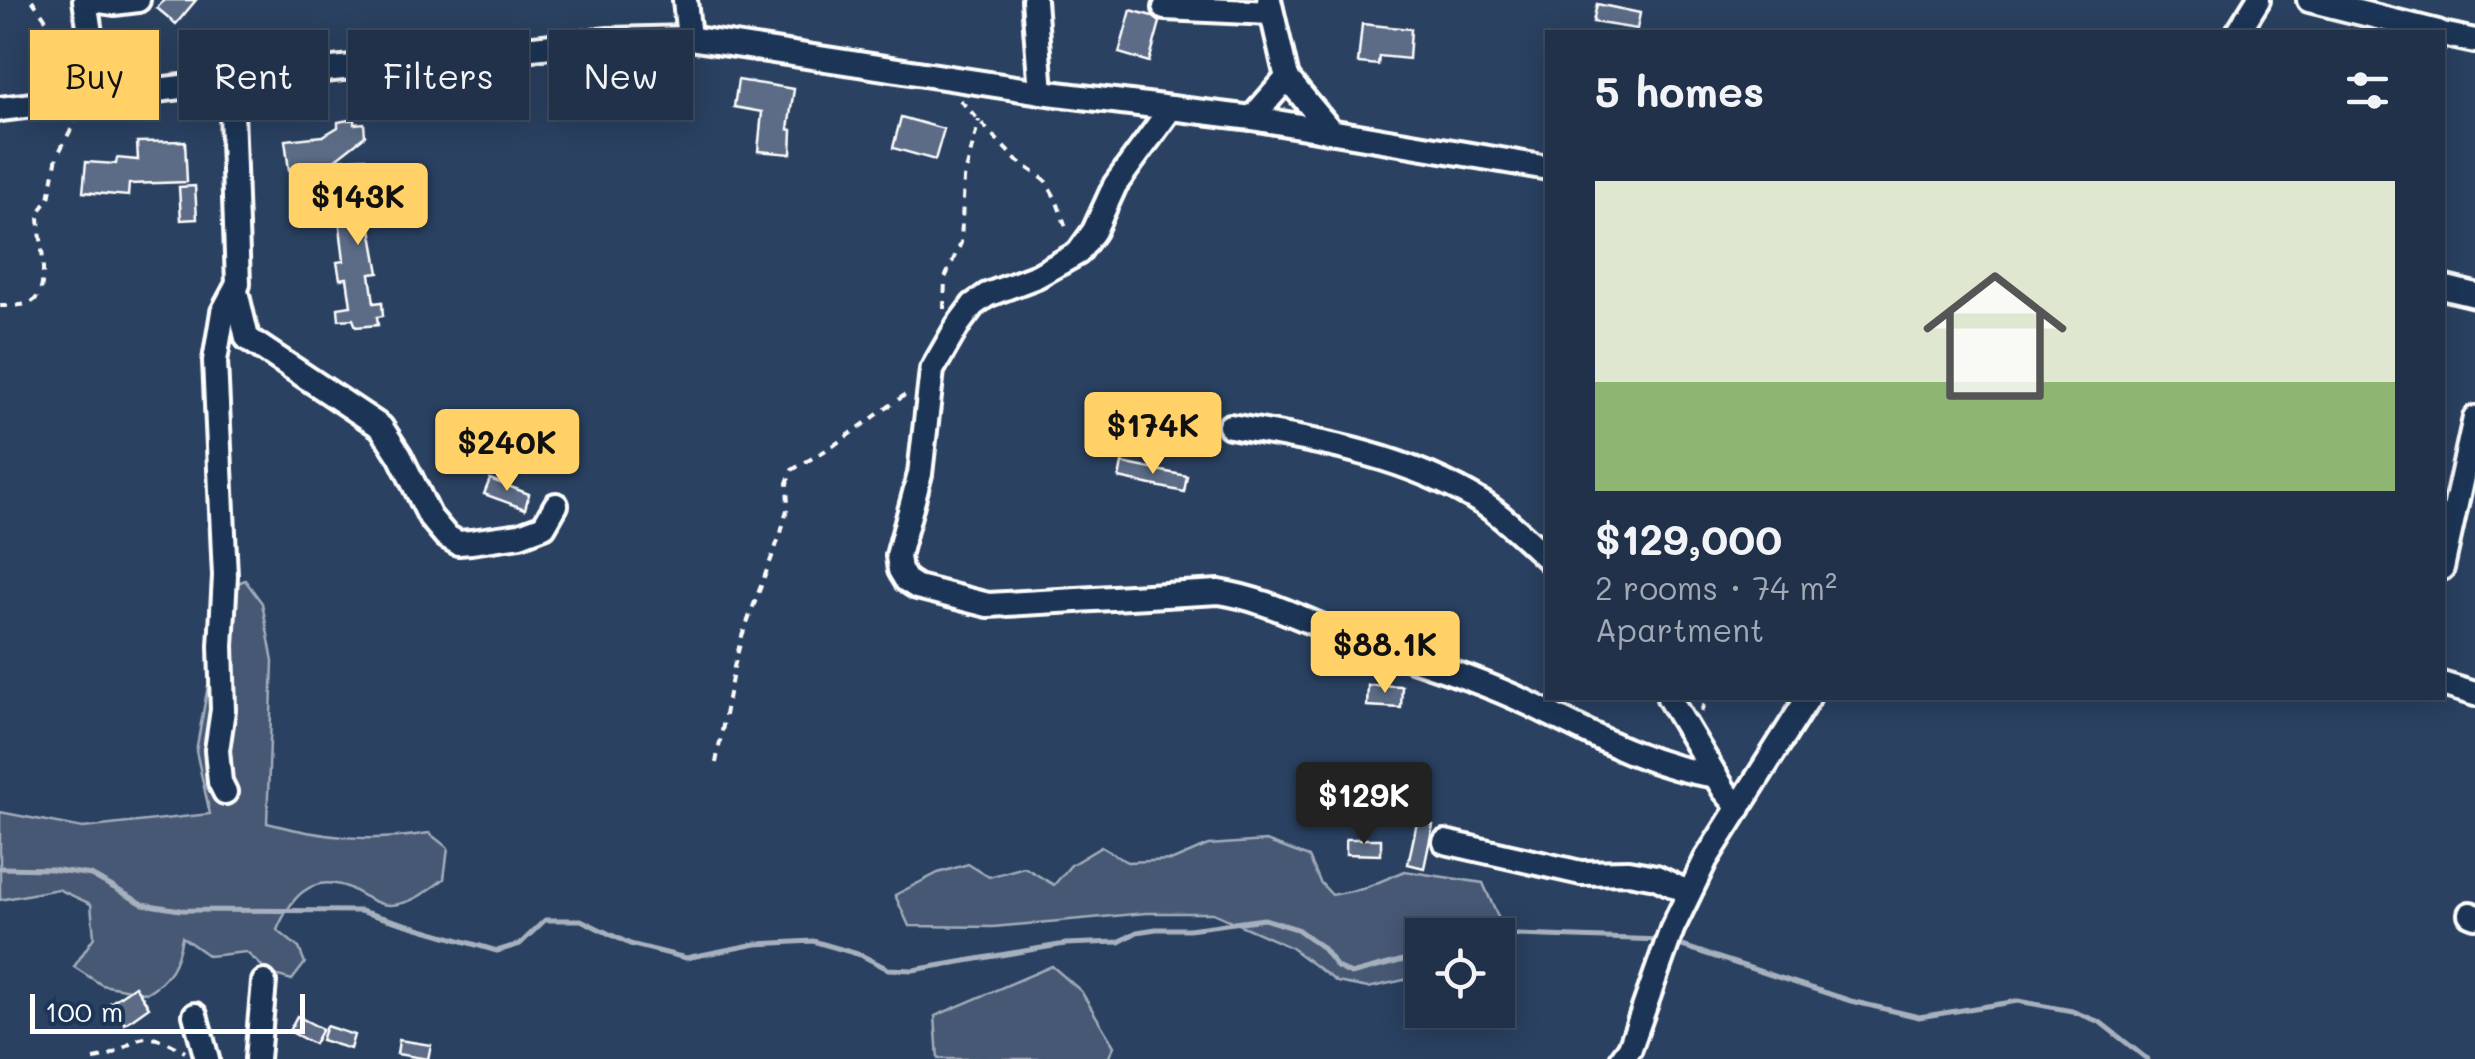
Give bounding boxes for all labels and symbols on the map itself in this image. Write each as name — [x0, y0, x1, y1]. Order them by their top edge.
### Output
pin: $143K — [288, 163, 428, 248]
pin: $174K — [1083, 392, 1223, 477]
pin: $240K — [437, 409, 577, 494]
pin: $88.1K — [1304, 611, 1466, 696]
pin: $129K — [1294, 762, 1434, 847]
scale bar — [30, 989, 305, 1034]

